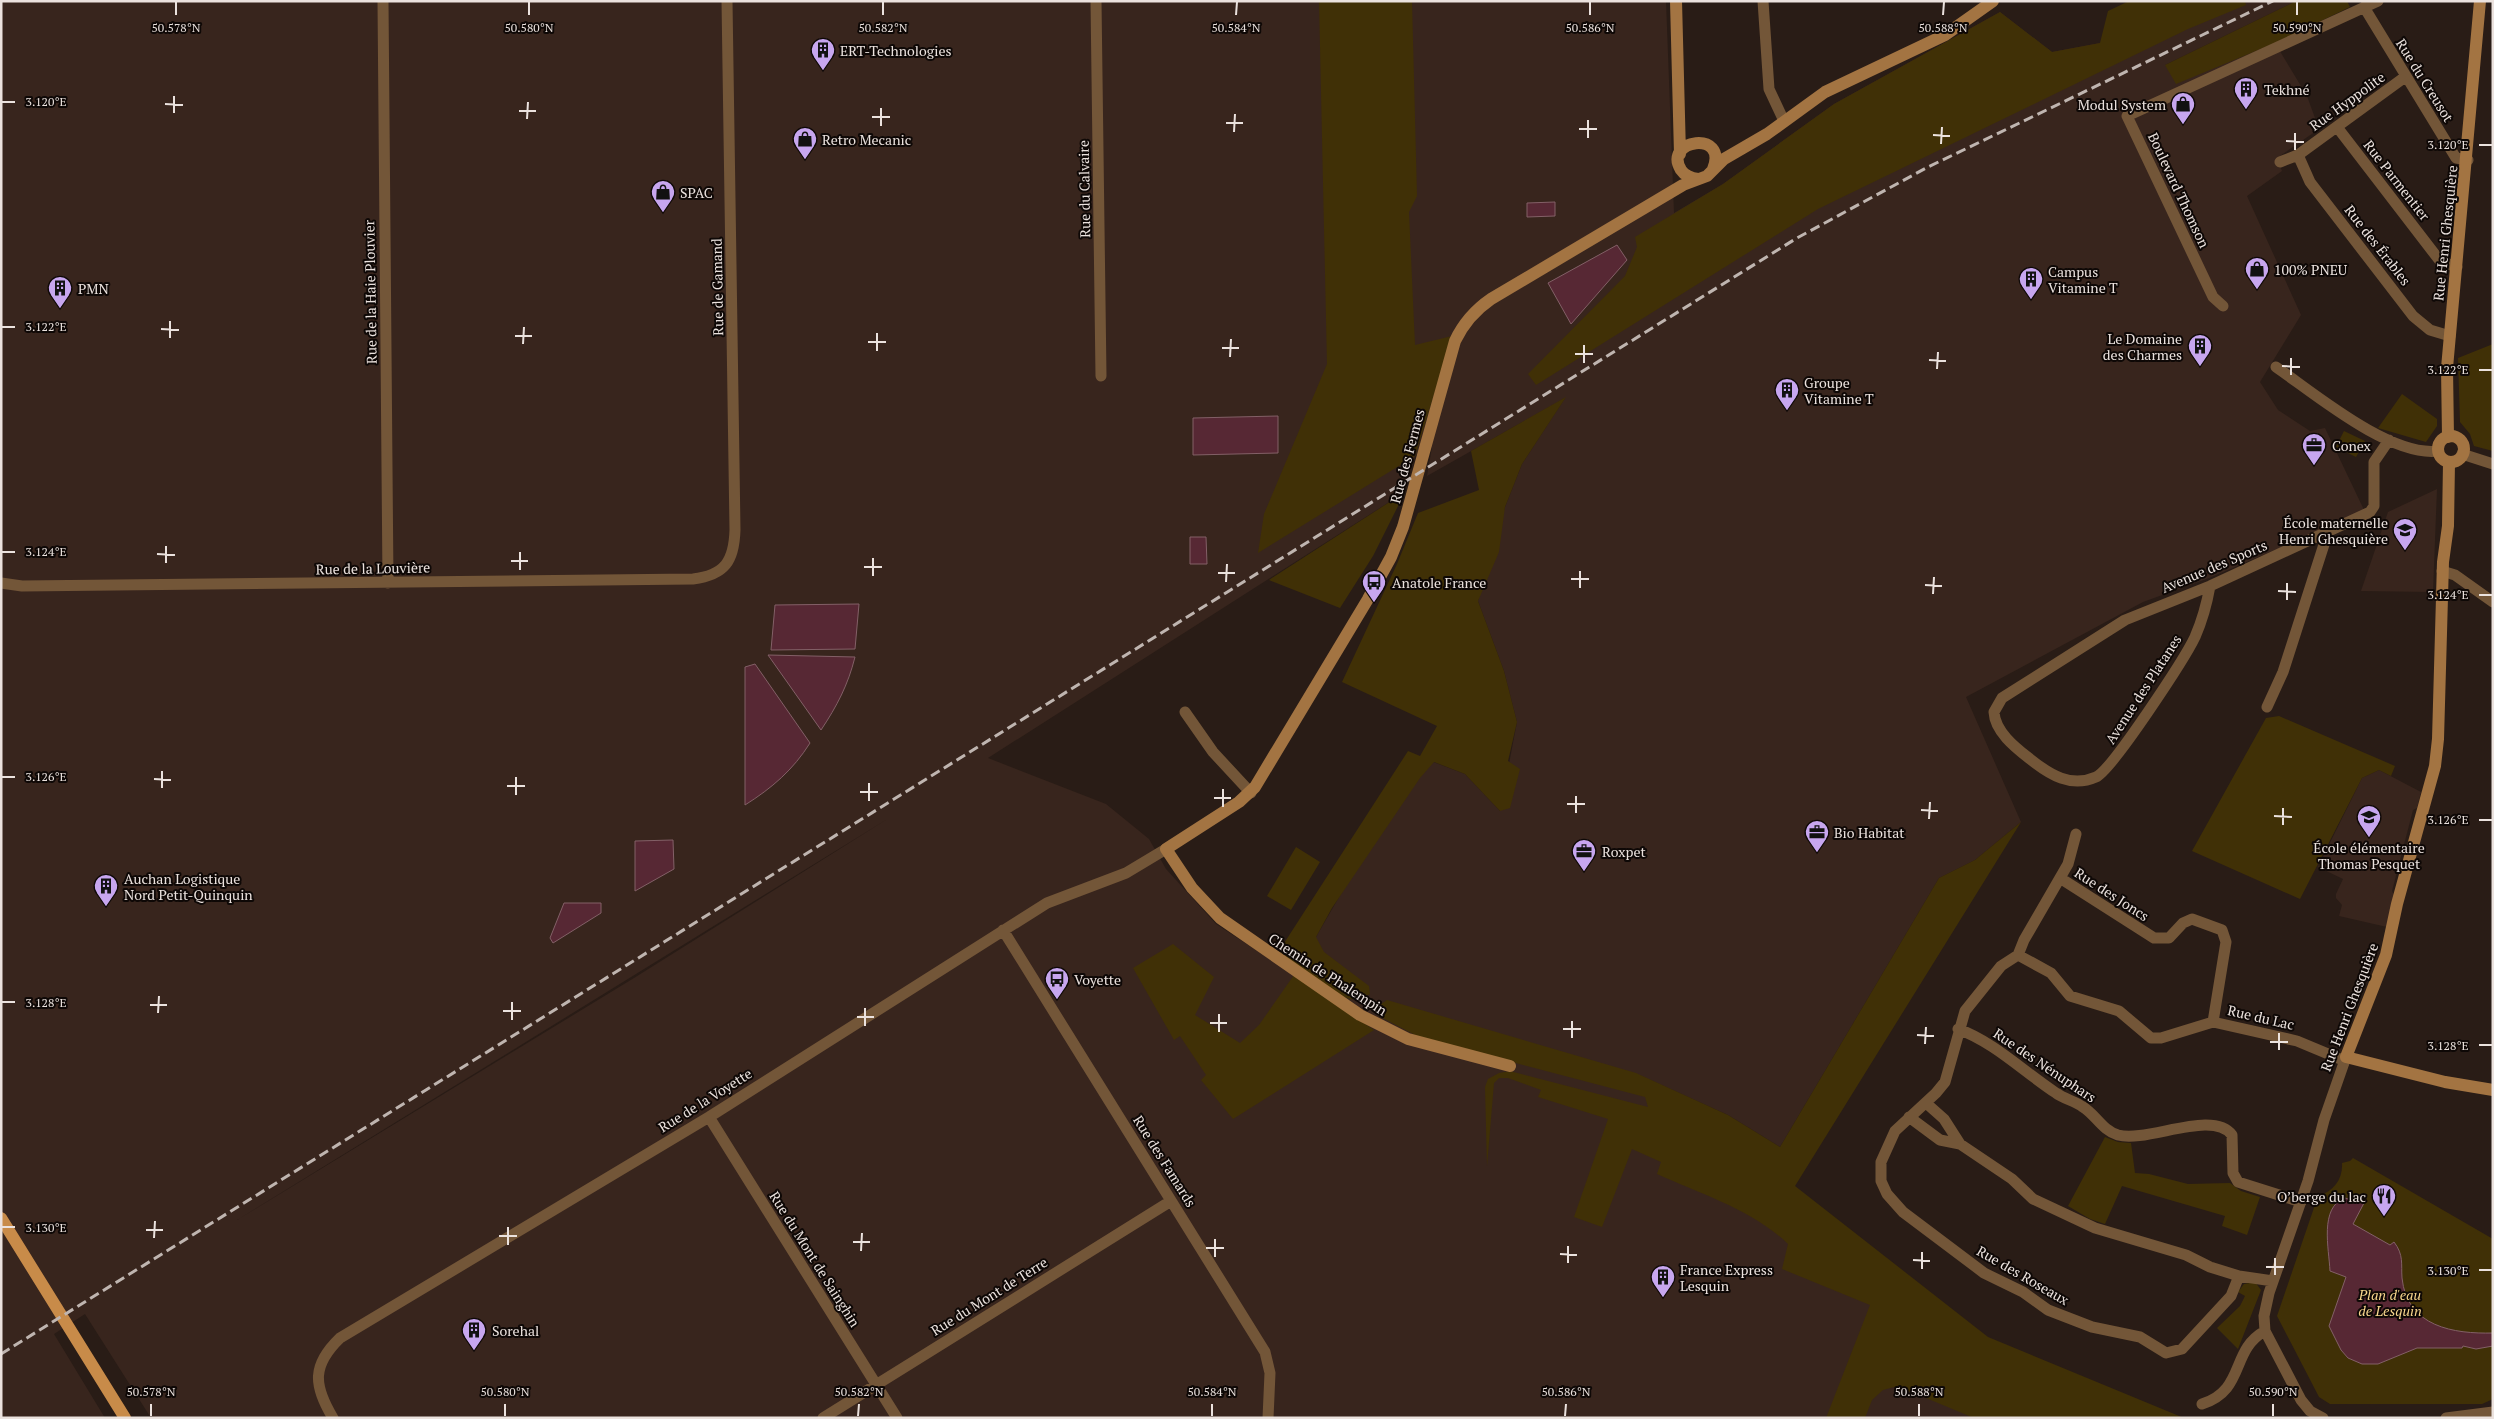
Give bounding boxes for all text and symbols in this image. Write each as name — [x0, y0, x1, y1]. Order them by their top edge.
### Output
text: 50.578°N — [151, 20, 201, 35]
text: 50.580°N — [504, 20, 554, 35]
text: 50.582°N — [858, 20, 908, 35]
text: 50.584°N — [1211, 20, 1261, 35]
text: 50.586°N — [1565, 20, 1615, 35]
text: 50.588°N — [1918, 20, 1968, 35]
text: 50.590°N — [2272, 20, 2322, 35]
street label: Rue du Creusot — [2392, 35, 2459, 126]
building icon: ERT-Technologies — [810, 37, 836, 71]
place label: ERT-Technologies — [840, 41, 952, 60]
street label: Rue Hyppolite — [2305, 67, 2389, 135]
building icon: Tekhné — [2233, 76, 2259, 110]
place label: Tekhné — [2264, 80, 2310, 99]
shop icon: Modul System — [2170, 91, 2196, 125]
text: 3.120°E — [25, 94, 67, 109]
place label: Modul System — [2078, 95, 2166, 114]
shop icon: Retro Mecanic — [792, 126, 818, 160]
street label: Boulevard Thomson — [2144, 129, 2214, 251]
place label: Retro Mecanic — [822, 130, 911, 149]
street label: Rue Parmentier — [2360, 136, 2435, 225]
text: 3.120°E — [2427, 137, 2469, 152]
street label: Rue du Calvaire — [1074, 140, 1094, 238]
street label: Rue Henri Ghesquière — [2428, 164, 2462, 302]
shop icon: SPAC — [650, 179, 676, 213]
place label: SPAC — [680, 183, 713, 202]
street label: Rue des Érables — [2341, 201, 2415, 289]
street label: Rue de la Haie Plouvier — [359, 219, 381, 364]
street label: Rue de Gamand — [707, 238, 727, 336]
shop icon: 100% PNEU — [2244, 256, 2270, 290]
place label: 100% PNEU — [2274, 260, 2348, 279]
place label: Campus Vitamine T — [2048, 262, 2118, 297]
building icon: Campus Vitamine T — [2018, 266, 2044, 300]
building icon: PMN — [47, 275, 73, 309]
place label: PMN — [78, 279, 109, 298]
text: 3.122°E — [25, 319, 67, 334]
place label: Le Domaine des Charmes — [2103, 329, 2182, 364]
building icon: Le Domaine des Charmes — [2187, 333, 2213, 367]
text: 3.122°E — [2427, 362, 2469, 377]
place label: Groupe Vitamine T — [1804, 373, 1874, 408]
building icon: Groupe Vitamine T — [1774, 377, 1800, 411]
street label: Rue des Fermes — [1385, 407, 1429, 505]
office icon: Conex — [2301, 432, 2327, 466]
place label: Conex — [2332, 436, 2372, 455]
place label: École maternelle Henri Ghesquière — [2279, 513, 2388, 548]
school or university icon: École maternelle Henri Ghesquière — [2392, 517, 2418, 551]
street label: Avenue des Sports — [2158, 535, 2270, 597]
text: 3.124°E — [25, 544, 67, 559]
street label: Rue de la Louvière — [316, 558, 430, 578]
bus stop icon: Anatole France — [1361, 569, 1387, 603]
place label: Anatole France — [1392, 573, 1486, 592]
text: 3.124°E — [2427, 587, 2469, 602]
street label: Avenue des Platanes — [2100, 631, 2186, 747]
text: 3.126°E — [25, 769, 67, 784]
school or university icon: École élémentaire Thomas Pesquet — [2356, 804, 2382, 838]
text: 3.126°E — [2427, 812, 2469, 827]
office icon: Bio Habitat — [1804, 819, 1830, 853]
place label: Bio Habitat — [1834, 823, 1905, 842]
office icon: Roxpet — [1571, 838, 1597, 872]
place label: École élémentaire Thomas Pesquet — [2313, 838, 2425, 873]
place label: Roxpet — [1602, 842, 1646, 861]
street label: Rue des Joncs — [2071, 863, 2153, 925]
place label: Auchan Logistique Nord Petit-Quinquin — [124, 869, 253, 904]
building icon: Auchan Logistique Nord Petit-Quinquin — [93, 873, 119, 907]
street label: Chemin de Phalempin — [1265, 928, 1392, 1020]
street label: Rue Henri Ghesquière — [2316, 940, 2382, 1074]
bus stop icon: Voyette — [1044, 966, 1070, 1000]
place label: Voyette — [1074, 970, 1121, 989]
text: 3.128°E — [25, 995, 67, 1010]
street label: Rue du Lac — [2226, 1000, 2296, 1034]
street label: Rue des Nénuphars — [1990, 1024, 2100, 1106]
text: 3.128°E — [2427, 1038, 2469, 1053]
street label: Rue de la Voyette — [655, 1064, 755, 1136]
street label: Rue des Famards — [1129, 1112, 1201, 1210]
restaurant icon: O’berge du lac — [2371, 1183, 2397, 1217]
street label: Rue du Mont de Sainghin — [765, 1187, 865, 1331]
place label: O’berge du lac — [2277, 1187, 2366, 1206]
text: 3.130°E — [25, 1220, 67, 1235]
street label: Rue des Roseaux — [1973, 1241, 2073, 1309]
street label: Rue du Mont de Terre — [927, 1252, 1051, 1340]
place label: France Express Lesquin — [1680, 1260, 1773, 1295]
text: 3.130°E — [2427, 1263, 2469, 1278]
building icon: France Express Lesquin — [1650, 1264, 1676, 1298]
park label: Plan d'eau de Lesquin — [2358, 1285, 2422, 1320]
building icon: Sorehal — [461, 1317, 487, 1351]
place label: Sorehal — [492, 1321, 539, 1340]
text: 50.578°N — [126, 1384, 176, 1399]
text: 50.580°N — [480, 1384, 530, 1399]
text: 50.582°N — [834, 1384, 884, 1399]
text: 50.584°N — [1187, 1384, 1237, 1399]
text: 50.586°N — [1541, 1384, 1591, 1399]
text: 50.588°N — [1894, 1384, 1944, 1399]
text: 50.590°N — [2248, 1384, 2298, 1399]

